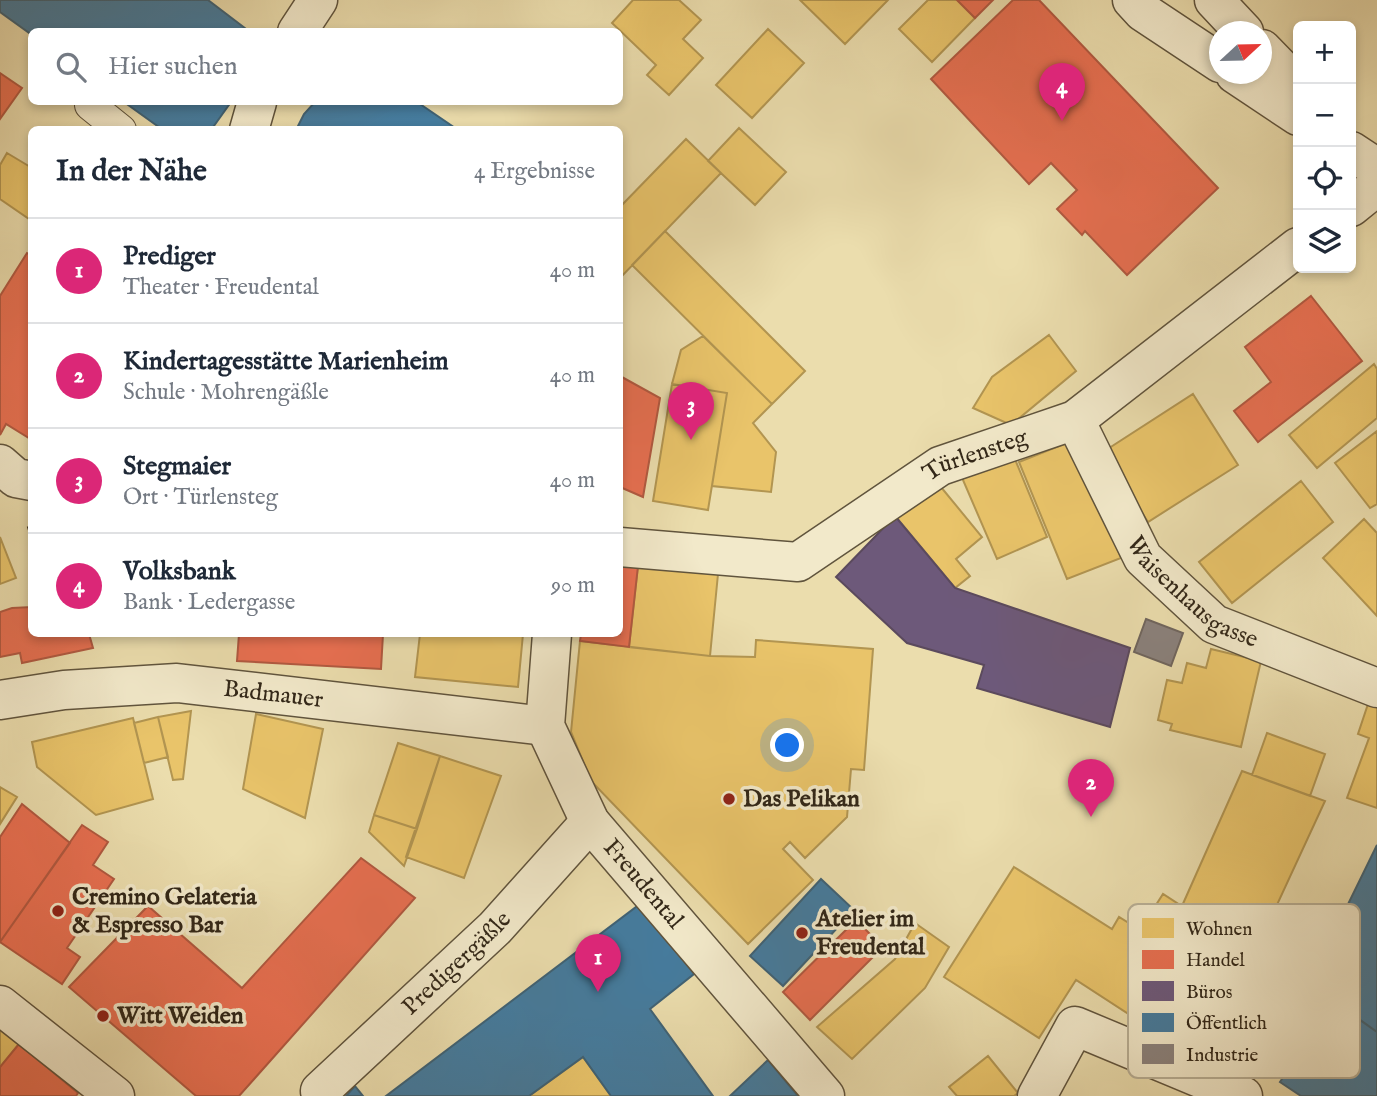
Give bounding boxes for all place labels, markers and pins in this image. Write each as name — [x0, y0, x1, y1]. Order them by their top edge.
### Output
pin: 4 — [1039, 63, 1085, 121]
pin: 3 — [668, 382, 714, 440]
pin: 2 — [1068, 759, 1114, 817]
place label: Das Pelikan — [743, 784, 860, 815]
marker: Das Pelikan — [721, 791, 737, 807]
place label: Cremino Gelateria & Espresso Bar — [72, 882, 257, 941]
marker: Cremino Gelateria & Espresso Bar — [50, 903, 66, 919]
place label: Atelier im Freudental — [815, 904, 925, 963]
marker: Atelier im Freudental — [794, 925, 810, 941]
pin: 1 — [575, 934, 621, 992]
place label: Witt Weiden — [116, 1001, 244, 1032]
marker: Witt Weiden — [95, 1008, 111, 1024]

